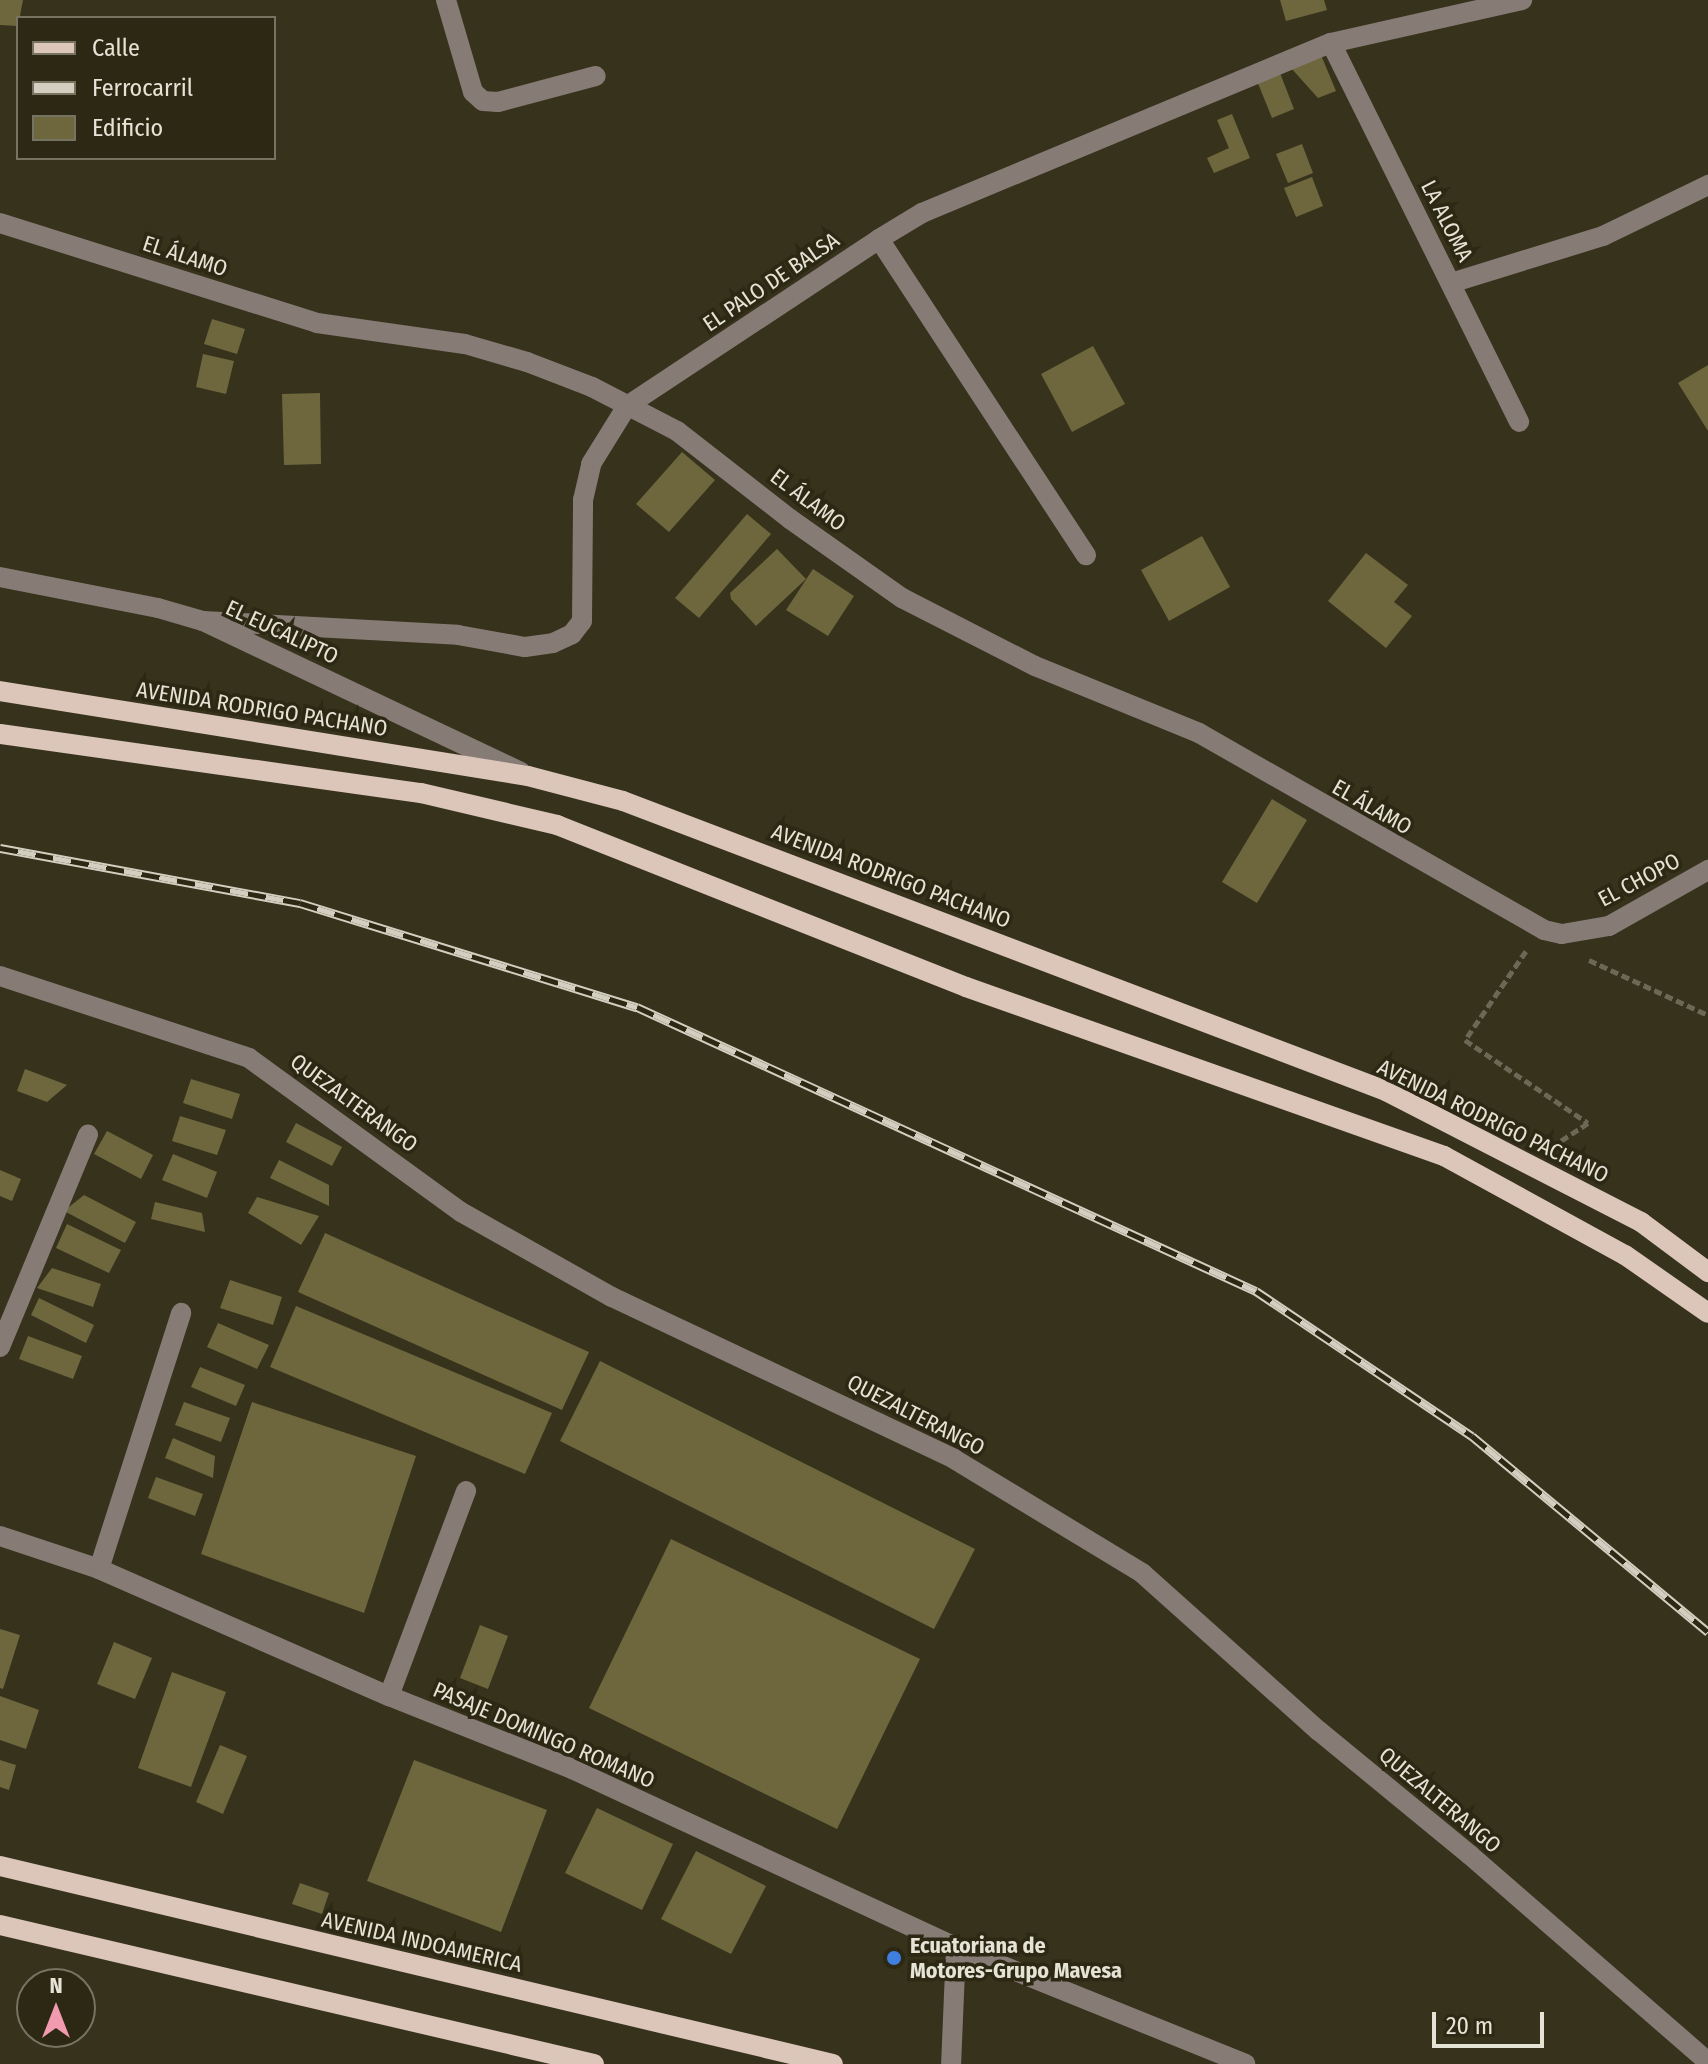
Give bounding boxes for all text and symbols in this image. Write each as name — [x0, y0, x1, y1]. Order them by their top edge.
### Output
legend — [16, 16, 276, 160]
text: Calle — [92, 34, 140, 62]
text: Ferrocarril — [92, 74, 193, 102]
text: Edificio — [92, 114, 163, 142]
street label: LA ALOMA — [1415, 176, 1479, 266]
street label: EL PALO DE BALSA — [698, 227, 844, 337]
street label: EL ÁLAMO — [139, 230, 231, 282]
street label: EL ÁLAMO — [765, 463, 851, 537]
street label: EL EUCALIPTO — [222, 594, 342, 670]
street label: AVENIDA RODRIGO PACHANO — [135, 676, 389, 742]
street label: EL ÁLAMO — [1328, 774, 1416, 840]
street label: AVENIDA RODRIGO PACHANO — [768, 818, 1014, 934]
street label: EL CHOPO — [1594, 847, 1684, 913]
street label: QUEZALTERANGO — [285, 1048, 423, 1158]
street label: AVENIDA RODRIGO PACHANO — [1373, 1054, 1613, 1188]
street label: QUEZALTERANGO — [843, 1369, 989, 1461]
street label: PASAJE DOMINGO ROMANO — [429, 1676, 659, 1794]
street label: QUEZALTERANGO — [1374, 1741, 1506, 1859]
street label: AVENIDA INDOAMERICA — [319, 1906, 525, 1978]
place label: Ecuatoriana de Motores-Grupo Mavesa — [910, 1932, 1122, 1984]
marker: Ecuatoriana de Motores-Grupo Mavesa — [885, 1949, 903, 1967]
north arrow — [16, 1968, 96, 2048]
text: N — [49, 1972, 63, 1999]
scale bar — [1436, 1996, 1548, 2046]
text: 20 m — [1446, 2012, 1493, 2040]

